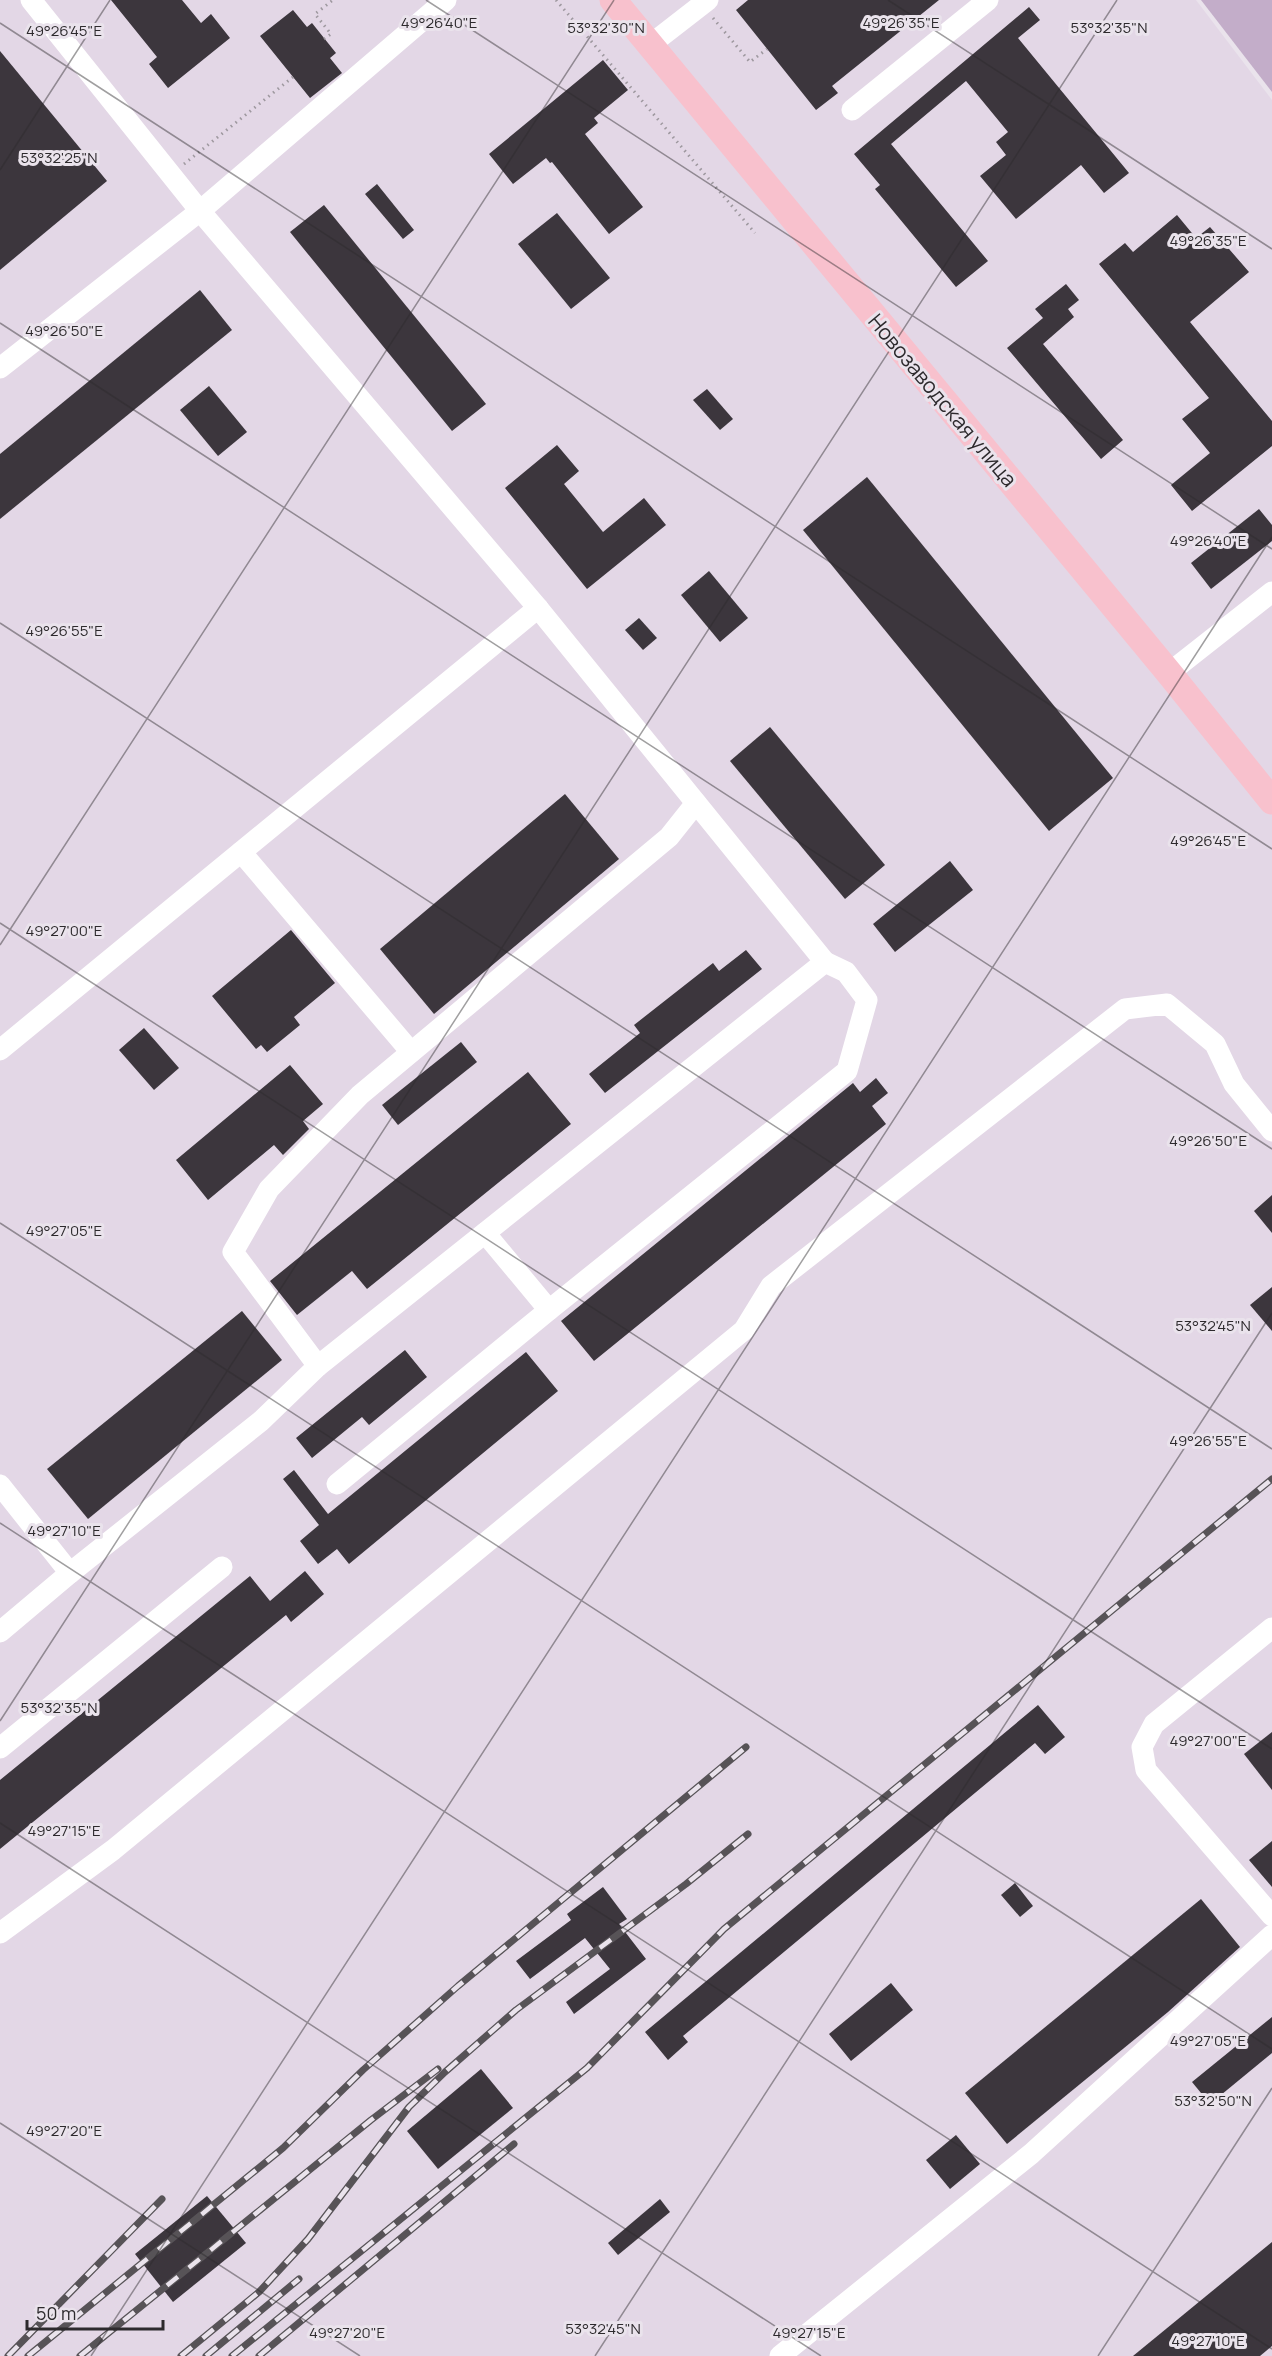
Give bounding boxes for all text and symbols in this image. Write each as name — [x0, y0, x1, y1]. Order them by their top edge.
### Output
text: 49°26'40"E — [401, 12, 477, 33]
text: 49°26'35"E — [862, 12, 940, 33]
text: 53°32'30"N — [567, 17, 645, 38]
text: 53°32'35"N — [1071, 17, 1147, 38]
text: 49°26'45"E — [26, 20, 102, 41]
text: 53°32'25"N — [20, 147, 98, 168]
text: 49°26'35"E — [1169, 230, 1247, 251]
street label: Новозаводская улица — [862, 308, 1024, 492]
text: 49°26'50"E — [25, 320, 103, 341]
text: 49°26'40"E — [1170, 530, 1246, 551]
text: 49°26'55"E — [25, 620, 103, 641]
text: 49°26'45"E — [1170, 830, 1246, 851]
text: 49°27'00"E — [26, 920, 102, 941]
text: 49°26'50"E — [1169, 1130, 1247, 1151]
text: 49°27'05"E — [26, 1220, 102, 1241]
text: 53°32'45"N — [1175, 1315, 1251, 1336]
text: 49°26'55"E — [1169, 1430, 1247, 1451]
text: 49°27'10"E — [27, 1520, 101, 1541]
text: 53°32'35"N — [21, 1697, 97, 1718]
text: 49°27'00"E — [1170, 1730, 1246, 1751]
text: 49°27'15"E — [28, 1820, 100, 1841]
text: 49°27'05"E — [1170, 2030, 1246, 2051]
text: 53°32'50"N — [1174, 2090, 1252, 2111]
text: 49°27'20"E — [26, 2120, 102, 2141]
scale bar — [27, 2293, 164, 2331]
text: 50 m — [36, 2301, 76, 2325]
text: 53°32'45"N — [565, 2318, 641, 2339]
text: 49°27'20"E — [309, 2322, 385, 2343]
text: 49°27'15"E — [773, 2322, 845, 2343]
text: 49°27'10"E — [1171, 2330, 1245, 2351]

